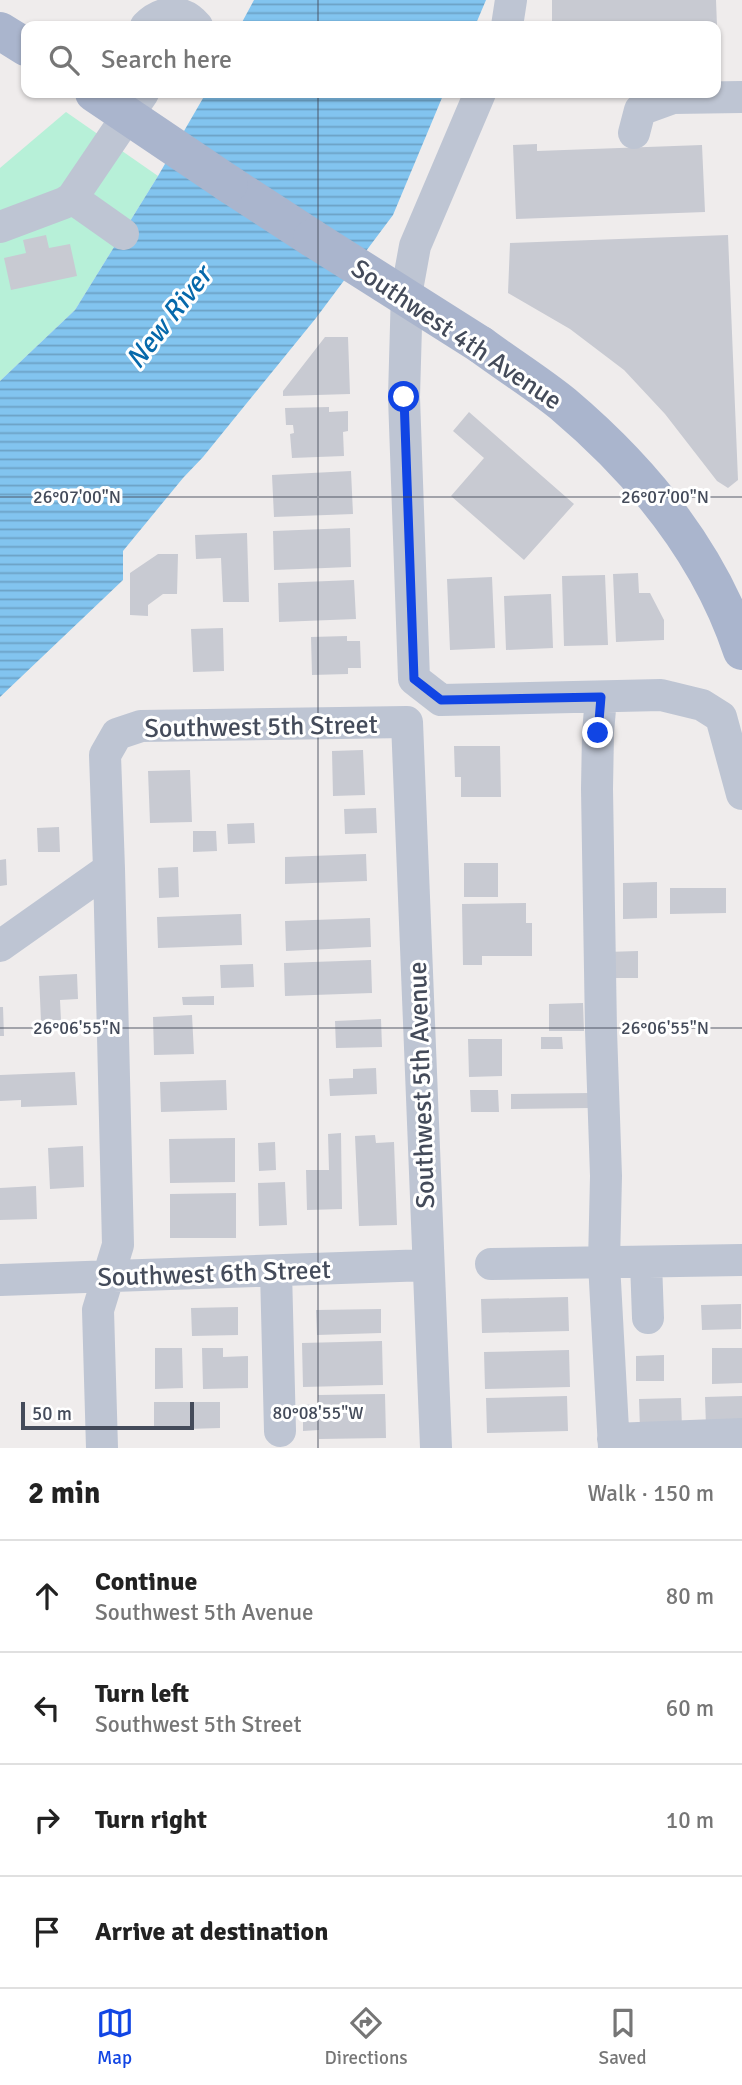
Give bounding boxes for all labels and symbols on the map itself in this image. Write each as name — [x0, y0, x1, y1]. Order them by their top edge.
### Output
street label: Southwest 4th Avenue — [345, 252, 568, 417]
water label: New River — [118, 257, 221, 375]
route start — [388, 381, 419, 412]
text: 26°07'00"N — [33, 486, 121, 508]
text: 26°07'00"N — [621, 486, 709, 508]
street label: Southwest 5th Street — [144, 709, 378, 745]
route end — [582, 717, 613, 748]
street label: Southwest 5th Avenue — [402, 961, 442, 1209]
text: 26°06'55"N — [33, 1017, 121, 1039]
text: 26°06'55"N — [621, 1017, 709, 1039]
street label: Southwest 6th Street — [97, 1254, 331, 1294]
scale bar — [21, 1399, 194, 1431]
text: 80°08'55"W — [273, 1402, 363, 1424]

